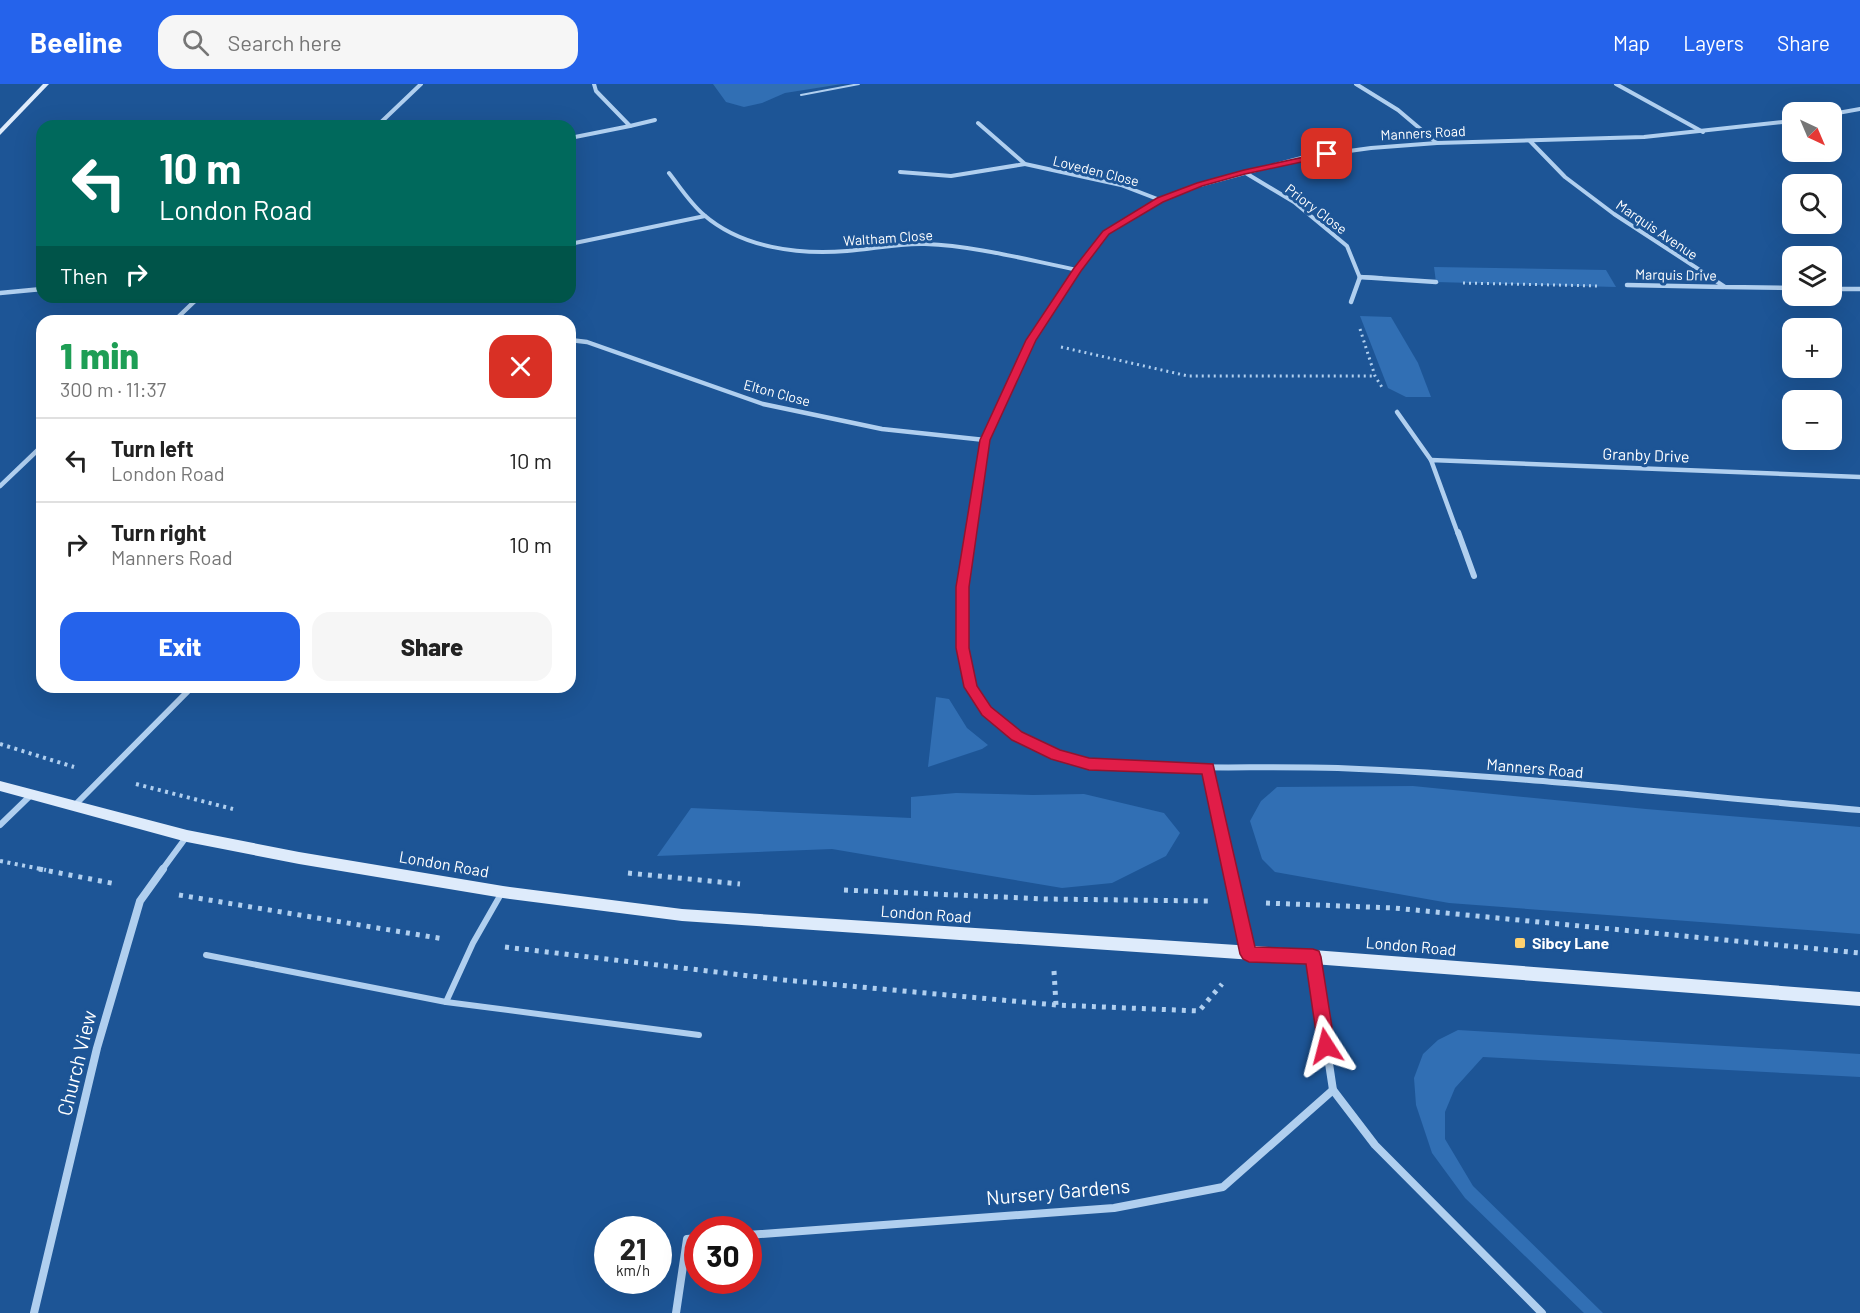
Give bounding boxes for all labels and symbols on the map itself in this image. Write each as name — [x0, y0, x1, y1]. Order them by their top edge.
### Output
north arrow — [1782, 102, 1842, 162]
street label: Manners Road — [1380, 122, 1466, 143]
pin — [1301, 128, 1352, 179]
street label: Loveden Close — [1051, 152, 1141, 189]
street label: Priory Close — [1282, 180, 1351, 237]
street label: Marquis Avenue — [1613, 196, 1701, 263]
street label: Waltham Close — [843, 226, 933, 249]
street label: Marquis Drive — [1635, 265, 1717, 284]
street label: Elton Close — [742, 375, 812, 410]
street label: Granby Drive — [1602, 443, 1690, 466]
street label: Manners Road — [1486, 754, 1584, 781]
street label: London Road — [398, 846, 491, 881]
street label: London Road — [880, 901, 972, 926]
street label: London Road — [1365, 932, 1457, 959]
place label: Sibcy Lane — [1532, 933, 1610, 952]
marker: Sibcy Lane — [1513, 936, 1527, 950]
street label: Church View — [51, 1008, 101, 1118]
position arrow — [1294, 1014, 1358, 1078]
street label: Nursery Gardens — [985, 1173, 1131, 1209]
speed limit sign: 30 — [684, 1216, 762, 1294]

